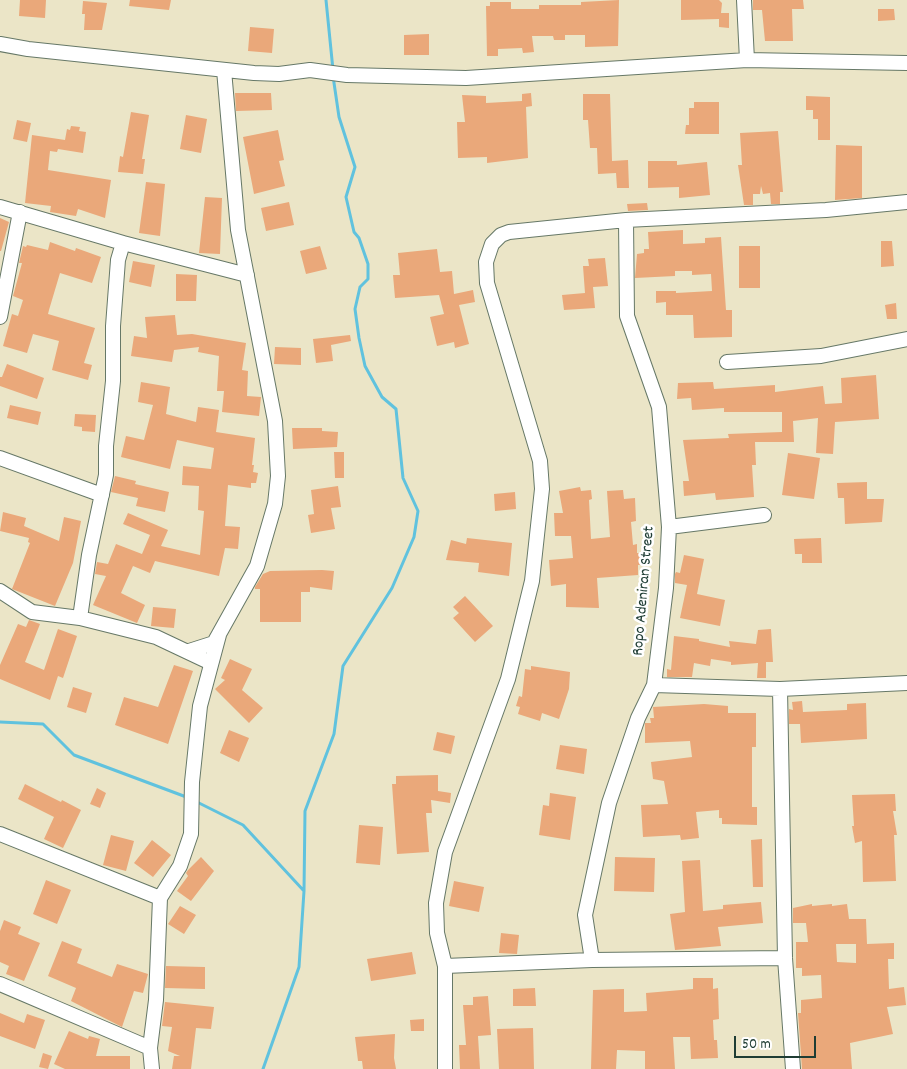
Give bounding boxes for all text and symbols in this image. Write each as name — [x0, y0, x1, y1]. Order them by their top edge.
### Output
street label: Ropo Adeniran Street — [630, 525, 660, 657]
scale bar — [737, 1026, 820, 1058]
text: 50 m — [742, 1034, 771, 1056]

